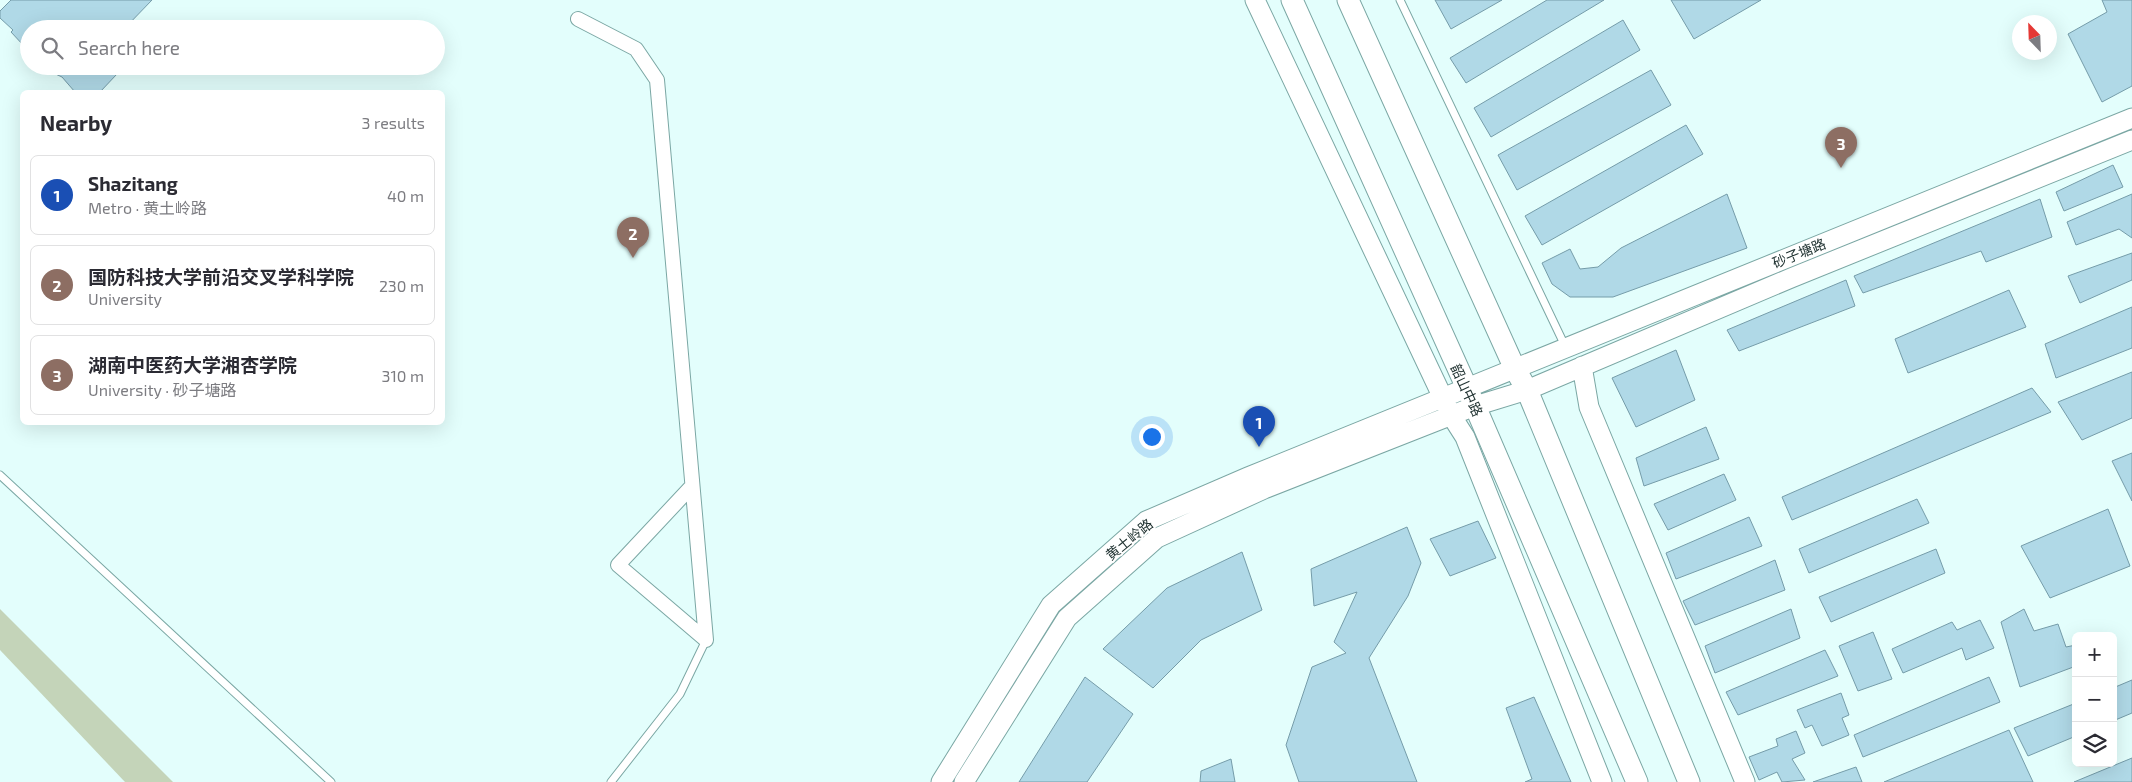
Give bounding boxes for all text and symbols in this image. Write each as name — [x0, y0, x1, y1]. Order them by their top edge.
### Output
north arrow — [2012, 15, 2057, 60]
search box — [20, 20, 445, 75]
icon: search — [38, 34, 66, 62]
text: Search here — [78, 36, 180, 59]
text: Nearby — [40, 110, 112, 135]
text: 3 results — [362, 113, 425, 132]
pin: 3 — [1825, 127, 1857, 168]
text: Shazitang — [88, 172, 178, 195]
text: 1 — [54, 186, 60, 205]
text: 40 m — [387, 186, 424, 205]
text: Metro · 黄土岭路 — [88, 198, 207, 217]
pin: 2 — [617, 217, 649, 258]
street label: 砂子塘路 — [1770, 235, 1828, 271]
text: 国防科技大学前沿交叉学科学院 — [88, 265, 354, 288]
text: 2 — [52, 276, 62, 295]
text: 230 m — [379, 276, 424, 295]
text: University — [88, 289, 162, 308]
text: 湖南中医药大学湘杏学院 — [88, 353, 297, 376]
street label: 韶山中路 — [1447, 361, 1487, 419]
text: 3 — [52, 366, 62, 385]
text: 310 m — [382, 366, 424, 385]
text: University · 砂子塘路 — [88, 380, 237, 399]
pin: 1 — [1243, 406, 1275, 447]
your location — [1139, 424, 1165, 450]
street label: 黄土岭路 — [1102, 515, 1156, 563]
map controls — [2072, 632, 2117, 767]
button: + — [2072, 632, 2117, 677]
button: − — [2072, 677, 2117, 722]
button: layers — [2072, 722, 2117, 767]

